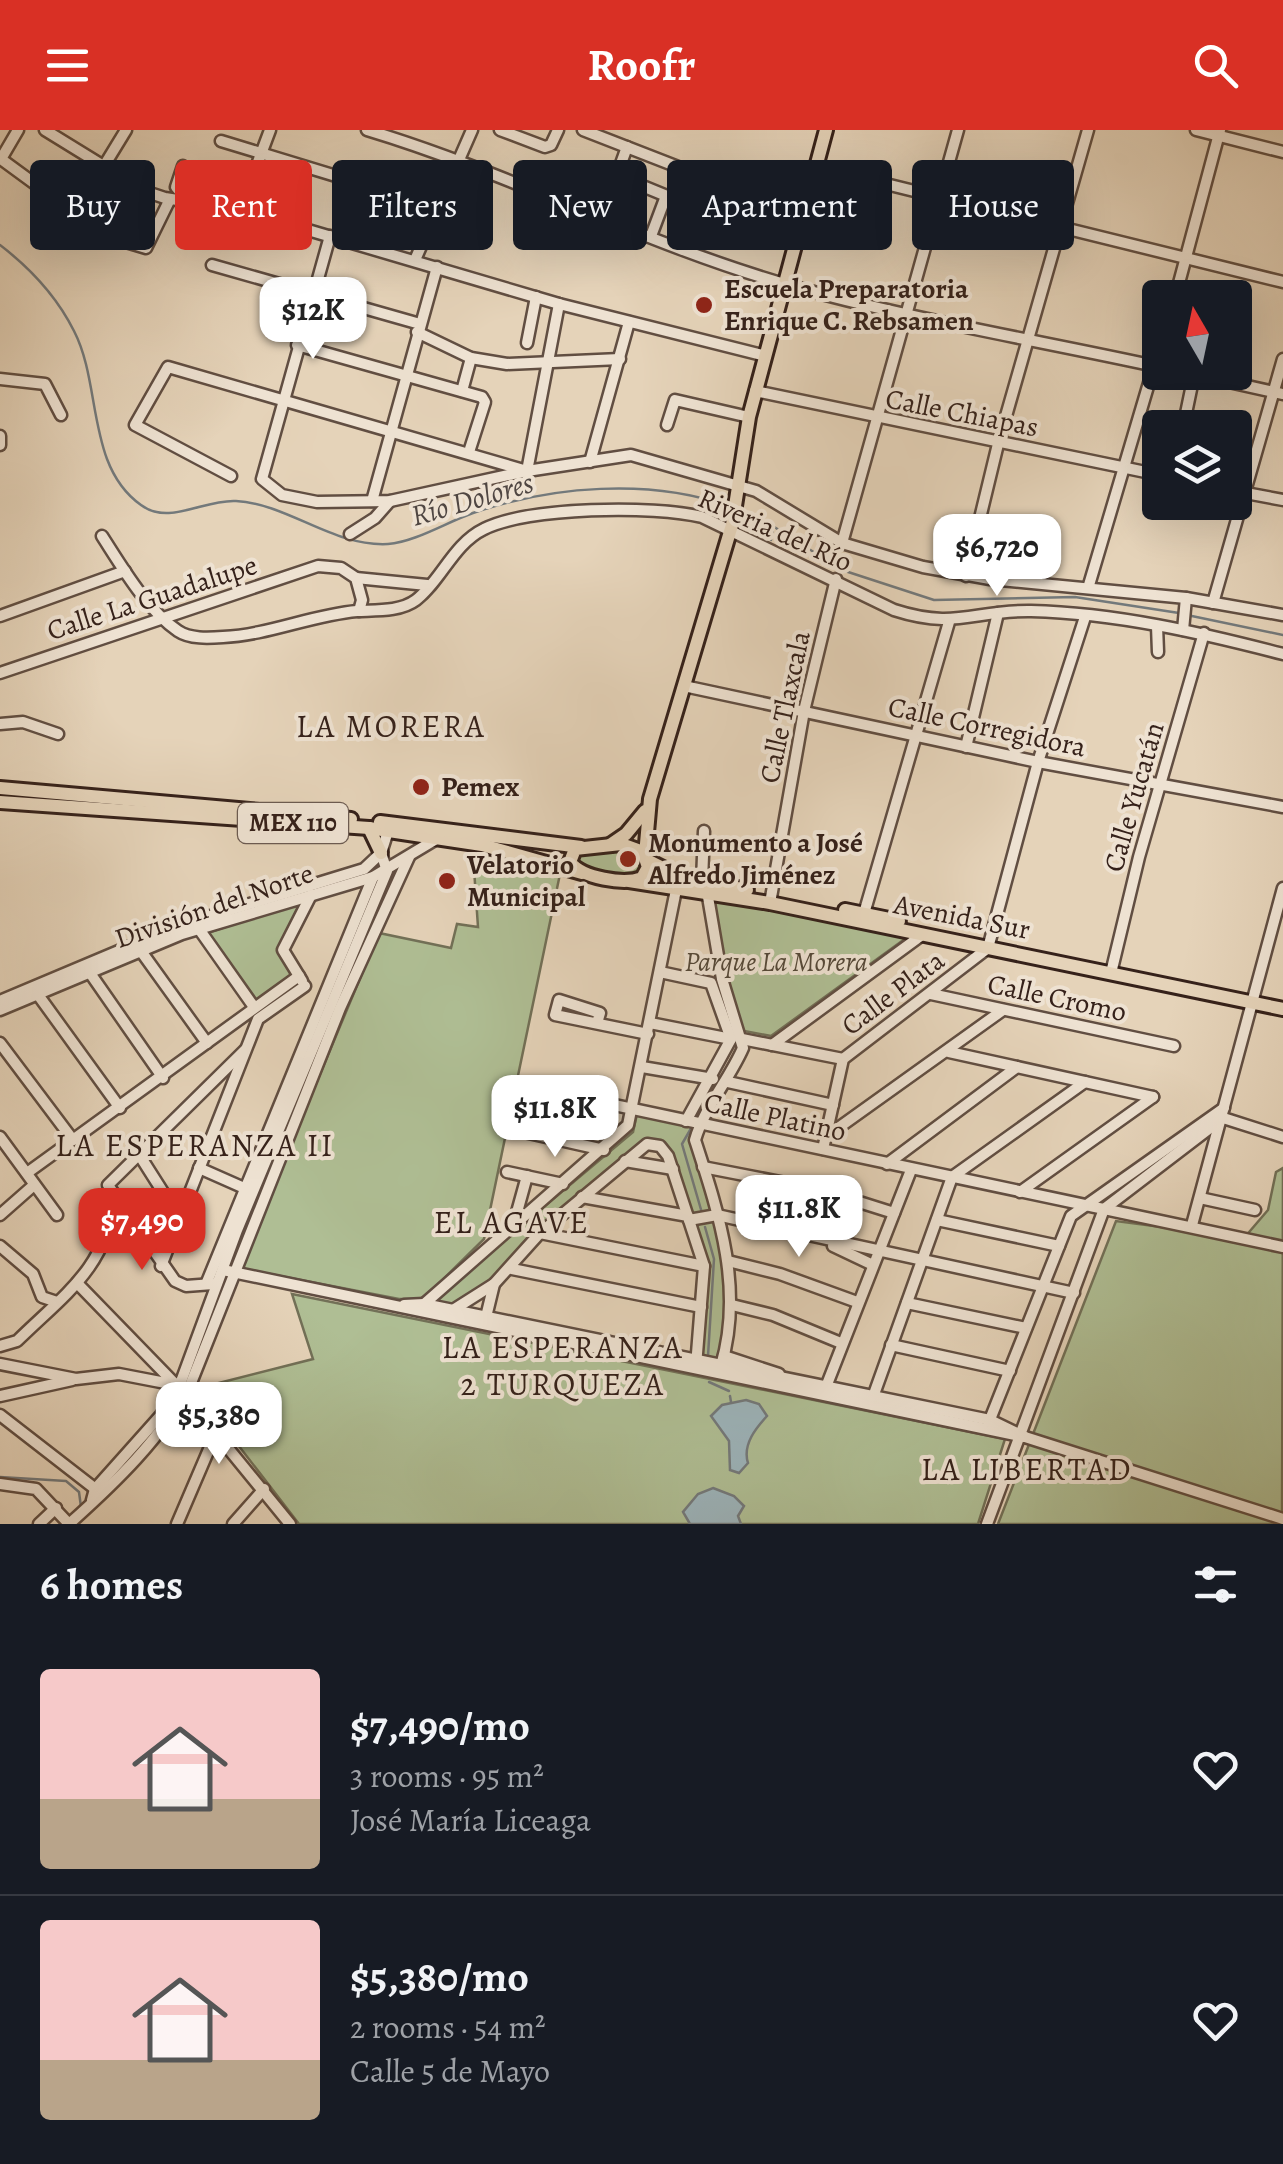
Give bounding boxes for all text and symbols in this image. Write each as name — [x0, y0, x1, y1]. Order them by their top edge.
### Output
text: Roofr — [588, 34, 695, 96]
icon: menu — [40, 38, 95, 93]
icon: search — [1188, 38, 1243, 93]
chip: Buy — [30, 160, 155, 250]
chip: Rent — [175, 160, 312, 250]
chip: Filters — [332, 160, 493, 250]
chip: New — [513, 160, 647, 250]
chip: Apartment — [667, 160, 892, 250]
chip: House — [912, 160, 1074, 250]
place label: Escuela Preparatoria Enrique C. Rebsamen — [724, 270, 974, 340]
pin: $12K — [254, 277, 372, 362]
north arrow — [1142, 280, 1252, 390]
map controls — [1142, 280, 1252, 520]
text: $12K — [282, 287, 344, 331]
marker: Escuela Preparatoria Enrique C. Rebsamen — [693, 294, 715, 316]
street label: Calle Chiapas — [882, 380, 1042, 446]
button: layers — [1142, 410, 1252, 520]
water label: Río Dolores — [406, 462, 538, 536]
street label: Riveria del Río — [692, 479, 858, 581]
pin: $6,720 — [916, 514, 1078, 599]
text: $6,720 — [955, 524, 1039, 568]
street label: Calle La Guadalupe — [42, 546, 262, 650]
street label: Calle Tlaxcala — [750, 627, 820, 787]
street label: Calle Corregidora — [885, 688, 1089, 766]
district label: LA MORERA — [296, 704, 486, 748]
street label: Calle Yucatán — [1095, 718, 1173, 876]
place label: Pemex — [441, 768, 519, 806]
marker: Pemex — [410, 776, 432, 798]
road number: MEX 110 — [238, 803, 348, 843]
place label: Monumento a José Alfredo Jiménez — [647, 824, 863, 894]
place label: Velatorio Municipal — [466, 846, 586, 916]
marker: Monumento a José Alfredo Jiménez — [617, 848, 639, 870]
street label: División del Norte — [110, 854, 318, 958]
marker: Velatorio Municipal — [436, 870, 458, 892]
street label: Avenida Sur — [890, 885, 1034, 949]
street label: Calle Plata — [834, 942, 952, 1044]
park label: Parque La Morera — [684, 943, 868, 981]
street label: Calle Cromo — [984, 965, 1130, 1031]
pin: $11.8K — [474, 1075, 636, 1160]
street label: Calle Platino — [701, 1083, 849, 1151]
text: $11.8K — [513, 1085, 597, 1129]
district label: LA ESPERANZA II — [55, 1123, 335, 1167]
pin: $11.8K — [718, 1175, 880, 1260]
text: $11.8K — [757, 1185, 841, 1229]
pin: $7,490 — [61, 1188, 223, 1273]
text: $7,490 — [100, 1198, 184, 1242]
district label: EL AGAVE — [434, 1200, 590, 1244]
district label: LA ESPERANZA 2 TURQUEZA — [442, 1325, 684, 1406]
pin: $5,380 — [138, 1382, 300, 1467]
text: $5,380 — [178, 1392, 260, 1436]
district label: LA LIBERTAD — [921, 1447, 1133, 1491]
text: 6 homes — [40, 1556, 183, 1613]
icon: filters — [1188, 1557, 1243, 1612]
text: $7,490/mo — [350, 1697, 530, 1754]
icon: home — [120, 1709, 240, 1829]
icon: heart — [1188, 1742, 1243, 1797]
text: 3 rooms · 95 m² — [350, 1754, 544, 1798]
text: José María Liceaga — [350, 1798, 591, 1842]
text: $5,380/mo — [350, 1948, 529, 2005]
icon: home — [120, 1960, 240, 2080]
icon: heart — [1188, 1993, 1243, 2048]
text: 2 rooms · 54 m² — [350, 2005, 546, 2049]
text: Calle 5 de Mayo — [350, 2049, 550, 2093]

